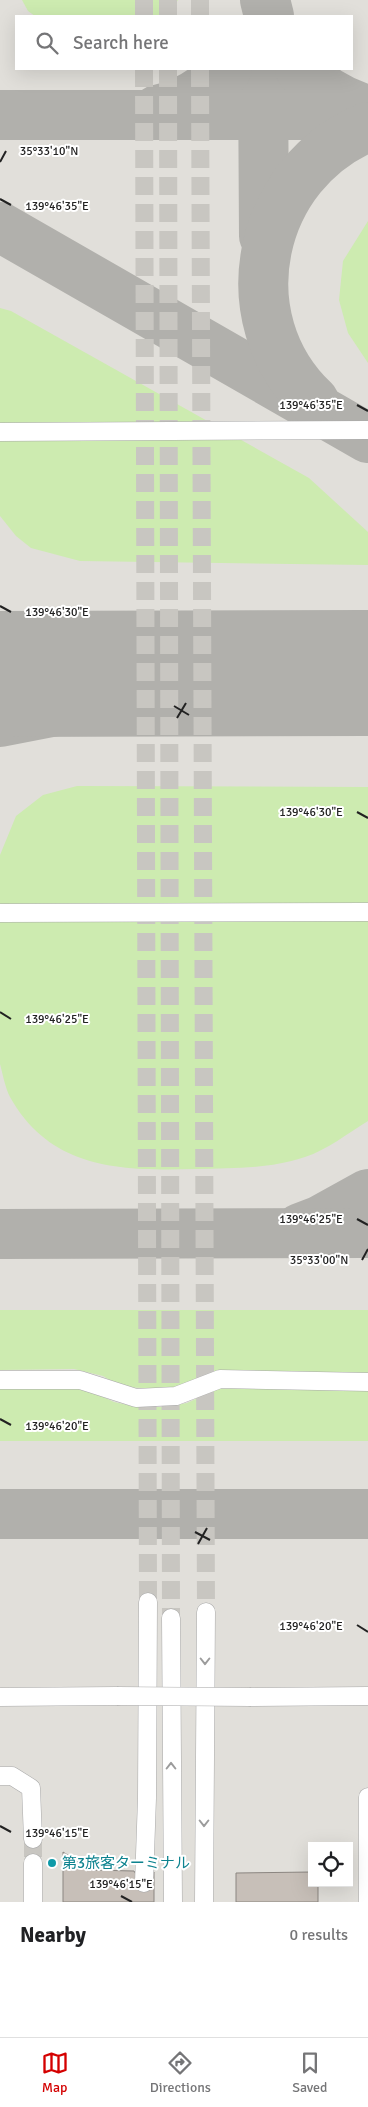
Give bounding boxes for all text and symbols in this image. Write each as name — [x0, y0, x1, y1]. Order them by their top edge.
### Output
search box — [15, 15, 353, 70]
icon: search — [33, 29, 61, 57]
text: Search here — [73, 31, 169, 55]
text: 35°33'10"N — [20, 144, 78, 159]
text: 139°46'35"E — [25, 199, 89, 214]
text: 139°46'35"E — [279, 398, 343, 413]
text: 139°46'30"E — [25, 605, 89, 620]
text: 139°46'30"E — [279, 805, 343, 820]
text: 139°46'25"E — [25, 1012, 89, 1027]
text: 139°46'25"E — [279, 1212, 343, 1227]
text: 35°33'00"N — [290, 1253, 348, 1268]
text: 139°46'20"E — [25, 1419, 89, 1434]
text: 139°46'20"E — [279, 1619, 343, 1634]
one-way arrow — [200, 1658, 210, 1665]
one-way arrow — [166, 1762, 177, 1770]
one-way arrow — [199, 1820, 209, 1828]
text: 139°46'15"E — [25, 1826, 89, 1841]
map controls — [308, 1842, 353, 1887]
button: locate — [308, 1842, 353, 1887]
place label: 第3旅客ターミナル — [62, 1854, 190, 1872]
marker: 第3旅客ターミナル — [46, 1857, 58, 1869]
text: 139°46'15"E — [89, 1877, 153, 1892]
text: Nearby — [20, 1922, 86, 1948]
text: 0 results — [289, 1925, 348, 1945]
tab: Map — [41, 2049, 69, 2096]
tab: Directions — [150, 2049, 211, 2096]
tab: Saved — [292, 2049, 327, 2096]

